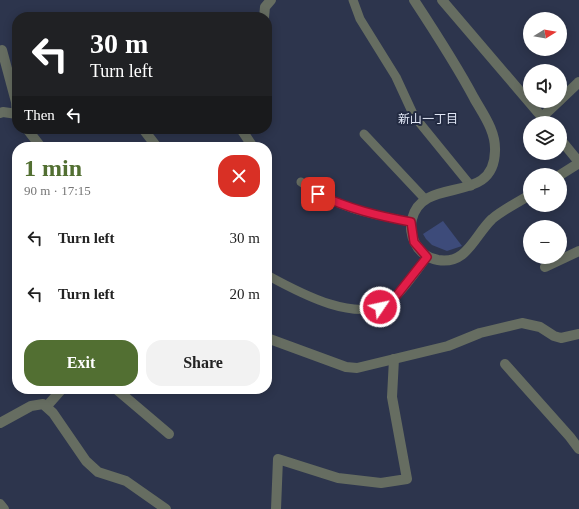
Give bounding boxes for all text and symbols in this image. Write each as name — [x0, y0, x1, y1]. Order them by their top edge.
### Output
north arrow — [523, 12, 567, 56]
map controls — [523, 12, 567, 264]
icon: left — [24, 28, 76, 80]
text: 30 m — [90, 28, 148, 59]
text: Turn left — [90, 61, 153, 81]
button: sound — [523, 64, 567, 108]
icon: left — [63, 104, 85, 126]
text: Then — [24, 107, 55, 123]
district label: 新山一丁目 — [398, 112, 458, 126]
button: layers — [523, 116, 567, 160]
text: 1 min — [24, 155, 82, 181]
button: close — [218, 155, 260, 197]
button: + — [523, 168, 567, 212]
pin — [301, 177, 335, 211]
text: 90 m · 17:15 — [24, 183, 91, 198]
icon: arrive — [307, 183, 329, 205]
button: − — [523, 220, 567, 264]
icon: left — [24, 227, 46, 249]
text: Turn left — [58, 230, 115, 246]
text: 30 m — [230, 230, 260, 246]
icon: left — [24, 283, 46, 305]
text: Turn left — [58, 286, 115, 302]
text: 20 m — [230, 286, 260, 302]
position arrow — [359, 286, 401, 328]
button: Exit — [24, 340, 138, 386]
button: Share — [146, 340, 260, 386]

